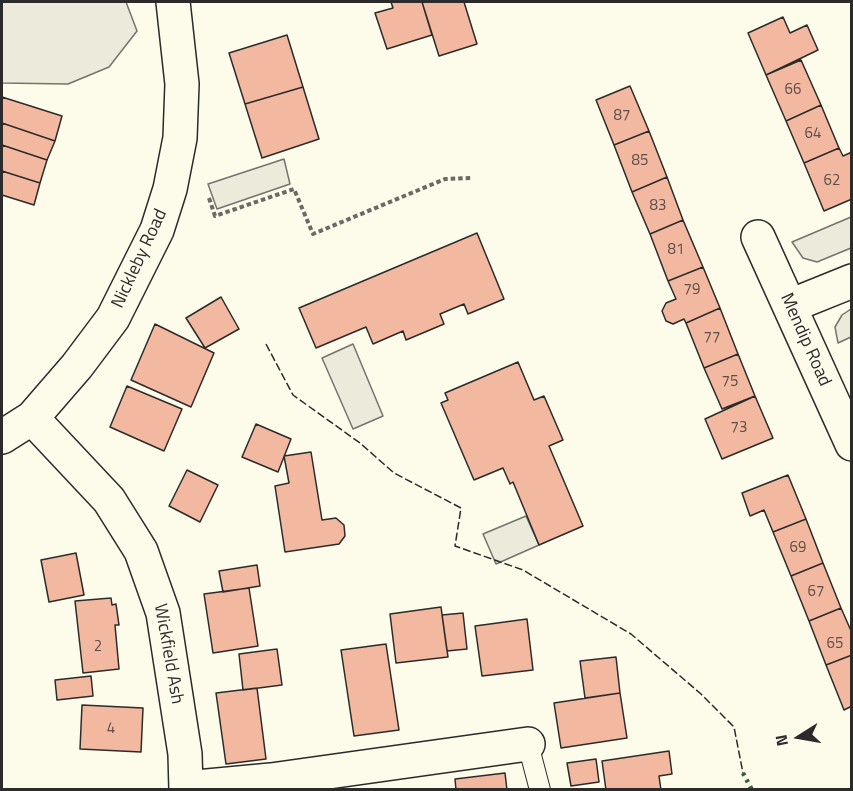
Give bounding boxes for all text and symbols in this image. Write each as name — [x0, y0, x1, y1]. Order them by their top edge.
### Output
house number: 66 — [785, 81, 801, 99]
house number: 87 — [614, 107, 630, 125]
house number: 64 — [805, 125, 821, 143]
house number: 85 — [632, 152, 648, 170]
house number: 62 — [824, 172, 840, 190]
house number: 83 — [650, 197, 666, 215]
street label: Nickleby Road — [108, 206, 172, 312]
house number: 81 — [668, 241, 684, 259]
house number: 79 — [684, 281, 700, 299]
street label: Mendip Road — [775, 290, 835, 390]
house number: 77 — [704, 329, 720, 347]
house number: 75 — [722, 373, 738, 391]
house number: 73 — [731, 419, 747, 437]
house number: 69 — [790, 539, 806, 557]
house number: 67 — [808, 583, 824, 601]
street label: Wickfield Ash — [149, 602, 187, 706]
house number: 65 — [827, 635, 843, 653]
house number: 2 — [94, 638, 102, 656]
north arrow — [769, 707, 829, 767]
house number: 4 — [107, 720, 115, 738]
text: N — [768, 733, 794, 748]

